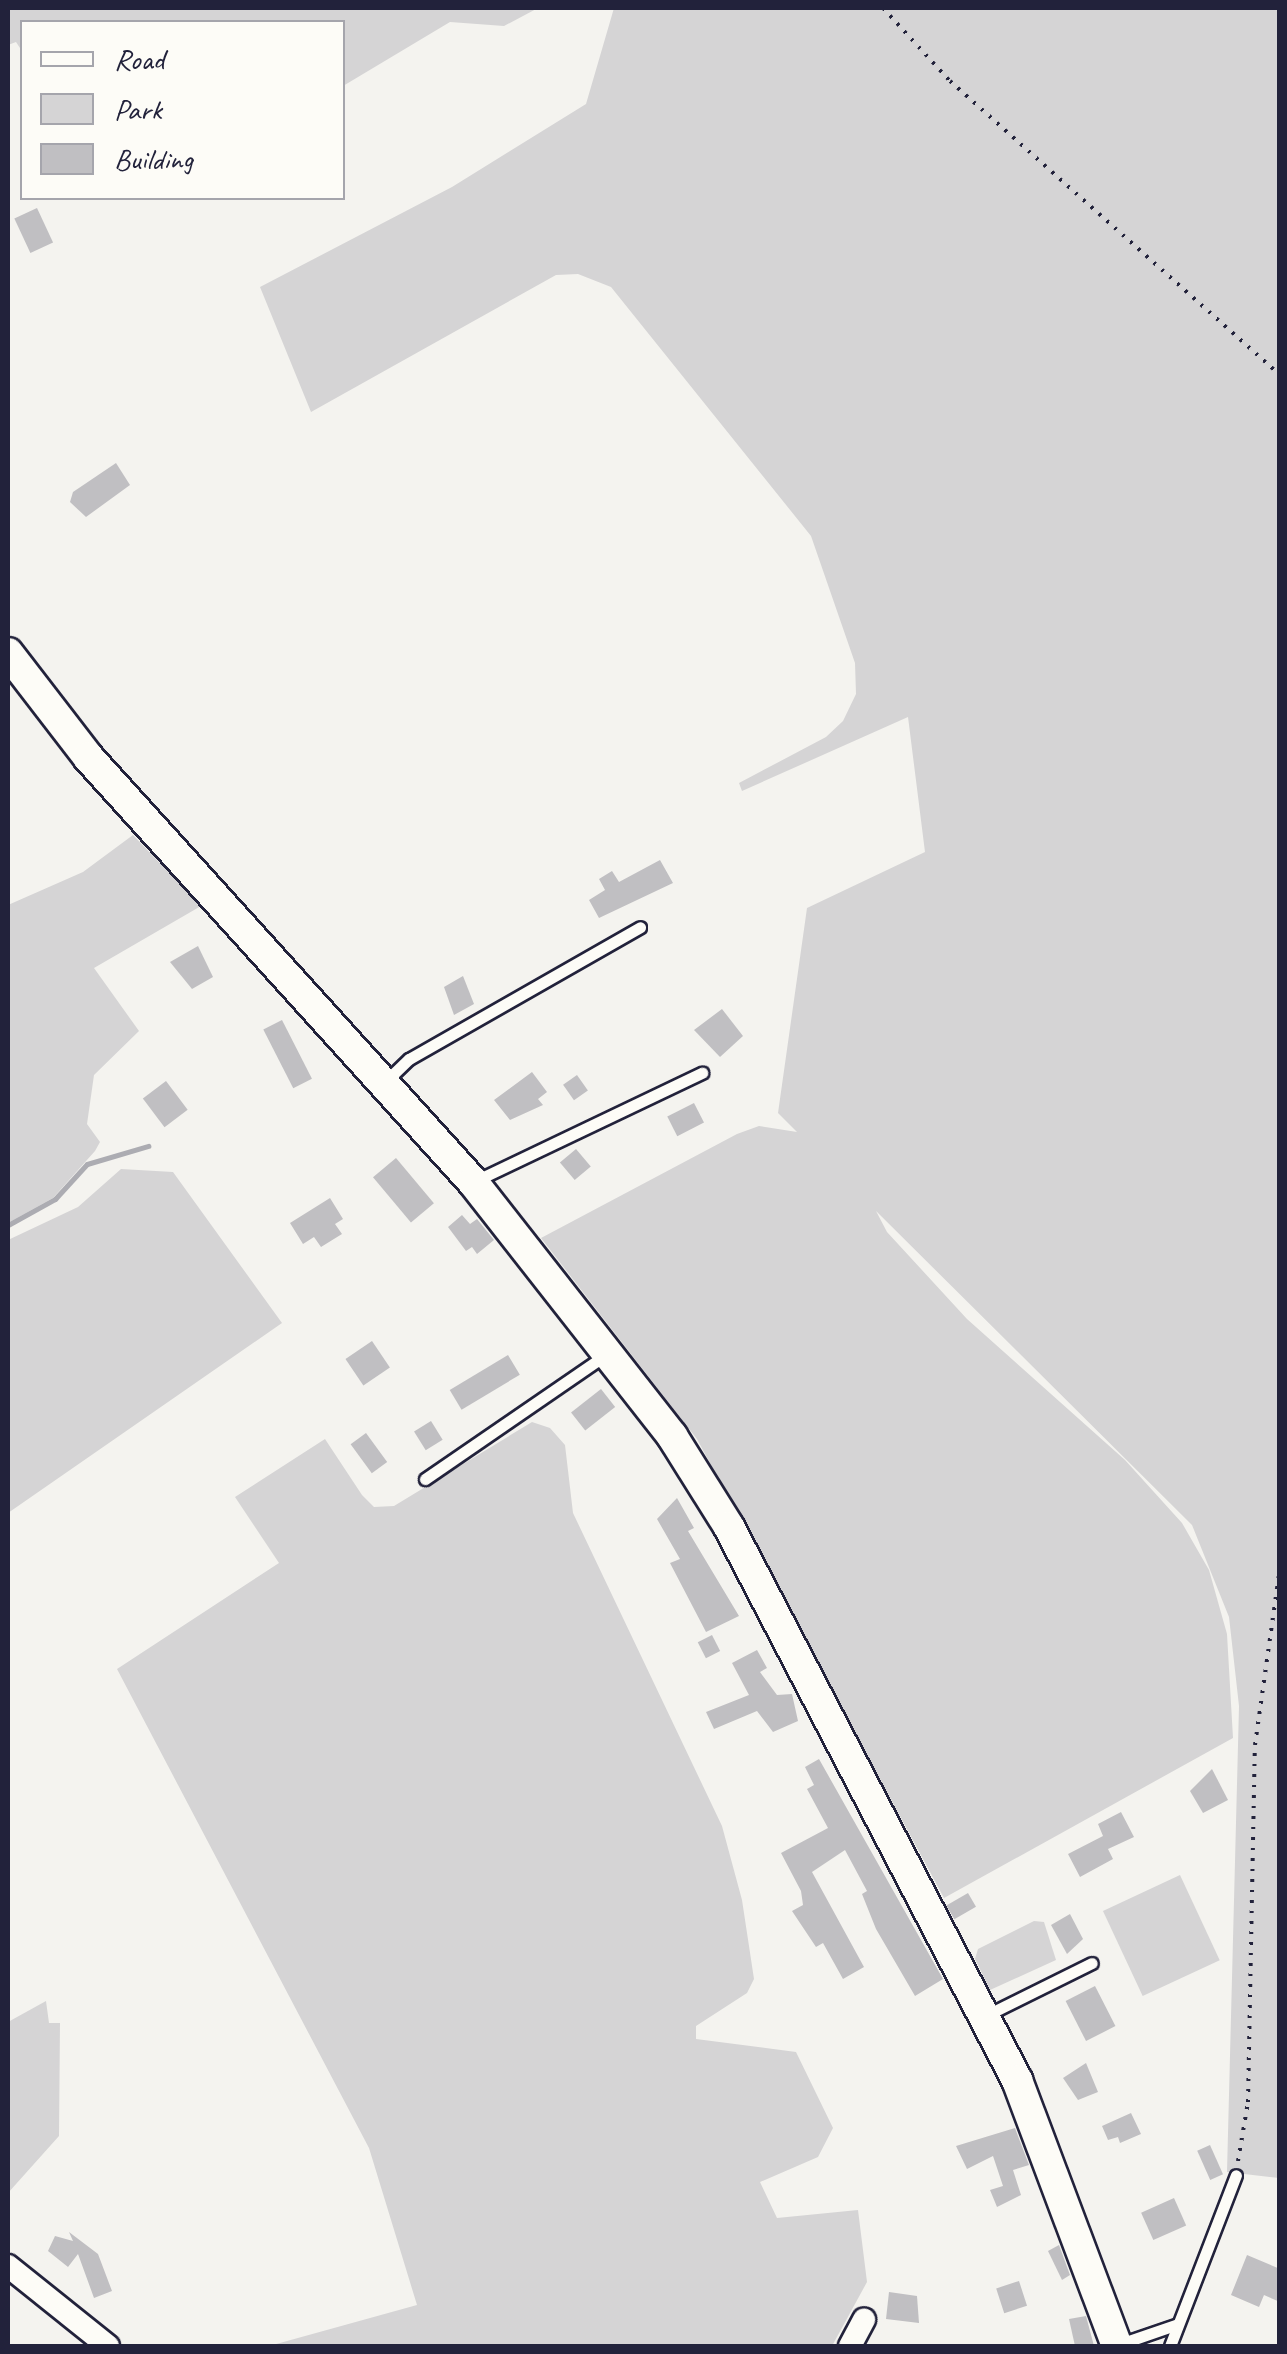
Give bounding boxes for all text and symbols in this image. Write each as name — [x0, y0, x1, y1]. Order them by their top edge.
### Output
legend — [20, 20, 345, 200]
text: Road — [114, 40, 164, 78]
text: Park — [114, 90, 162, 128]
text: Building — [114, 140, 193, 178]

